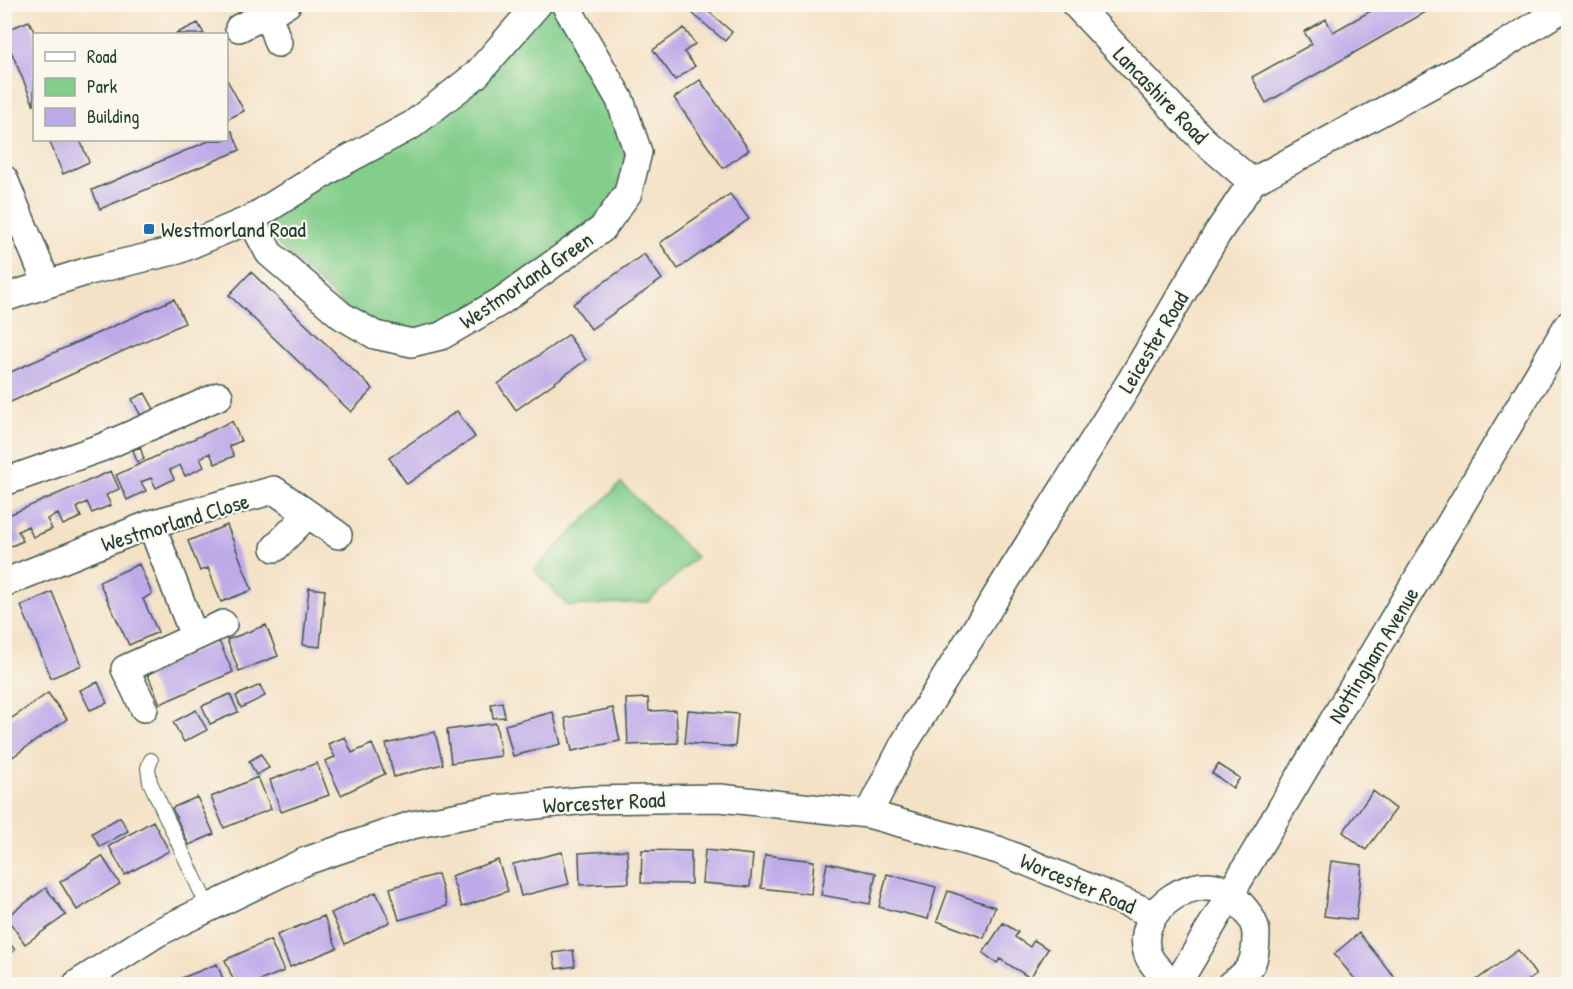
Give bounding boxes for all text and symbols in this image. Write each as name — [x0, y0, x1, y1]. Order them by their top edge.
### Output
legend — [33, 33, 228, 141]
street label: Lancashire Road — [1107, 40, 1215, 151]
text: Road — [87, 44, 117, 69]
text: Park — [87, 74, 118, 99]
text: Building — [87, 104, 139, 129]
place label: Westmorland Road — [161, 214, 306, 244]
marker: Westmorland Road — [142, 222, 156, 236]
street label: Westmorland Green — [453, 224, 599, 336]
street label: Leicester Road — [1111, 285, 1195, 398]
street label: Westmorland Close — [98, 485, 253, 559]
street label: Nottingham Avenue — [1320, 581, 1426, 729]
street label: Worcester Road — [542, 784, 666, 820]
street label: Worcester Road — [1016, 845, 1141, 921]

